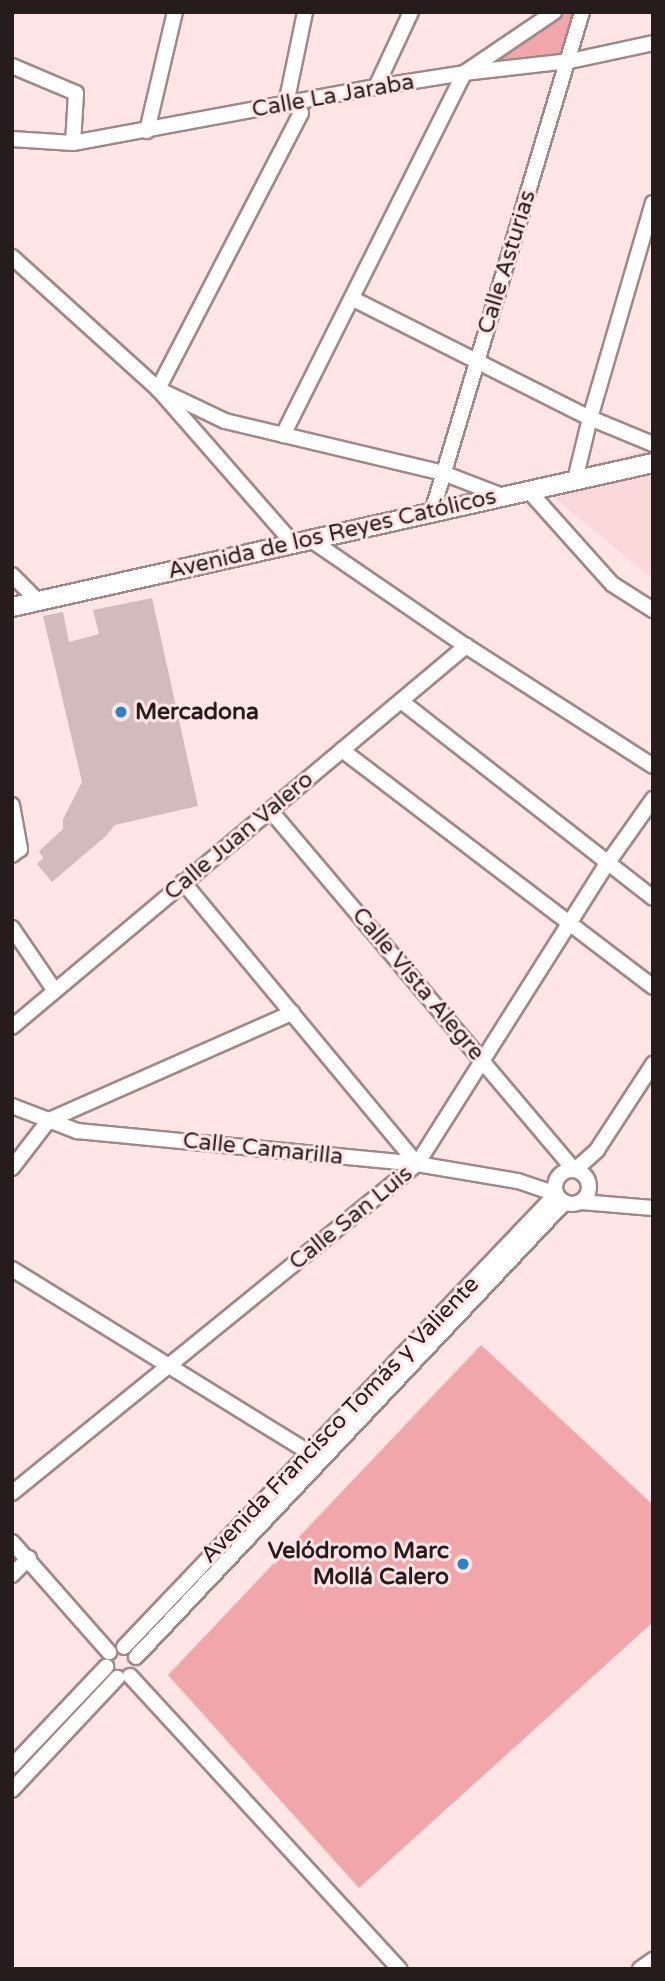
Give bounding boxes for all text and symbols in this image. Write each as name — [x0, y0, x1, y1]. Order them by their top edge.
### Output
street label: Calle La Jaraba — [250, 68, 416, 124]
street label: Calle Asturias — [472, 187, 542, 337]
street label: Avenida de los Reyes Católicos — [165, 483, 499, 585]
place label: Mercadona — [135, 698, 259, 726]
marker: Mercadona — [113, 704, 129, 720]
street label: Calle Juan Valero — [159, 766, 319, 906]
street label: Calle Vista Alegre — [346, 902, 490, 1066]
street label: Calle Camarilla — [181, 1127, 345, 1171]
street label: Calle San Luis — [284, 1160, 418, 1276]
street label: Avenida Francisco Tomás y Valiente — [195, 1271, 485, 1569]
place label: Velódromo Marc Mollá Calero — [268, 1537, 449, 1591]
marker: Velódromo Marc Mollá Calero — [455, 1556, 471, 1572]

